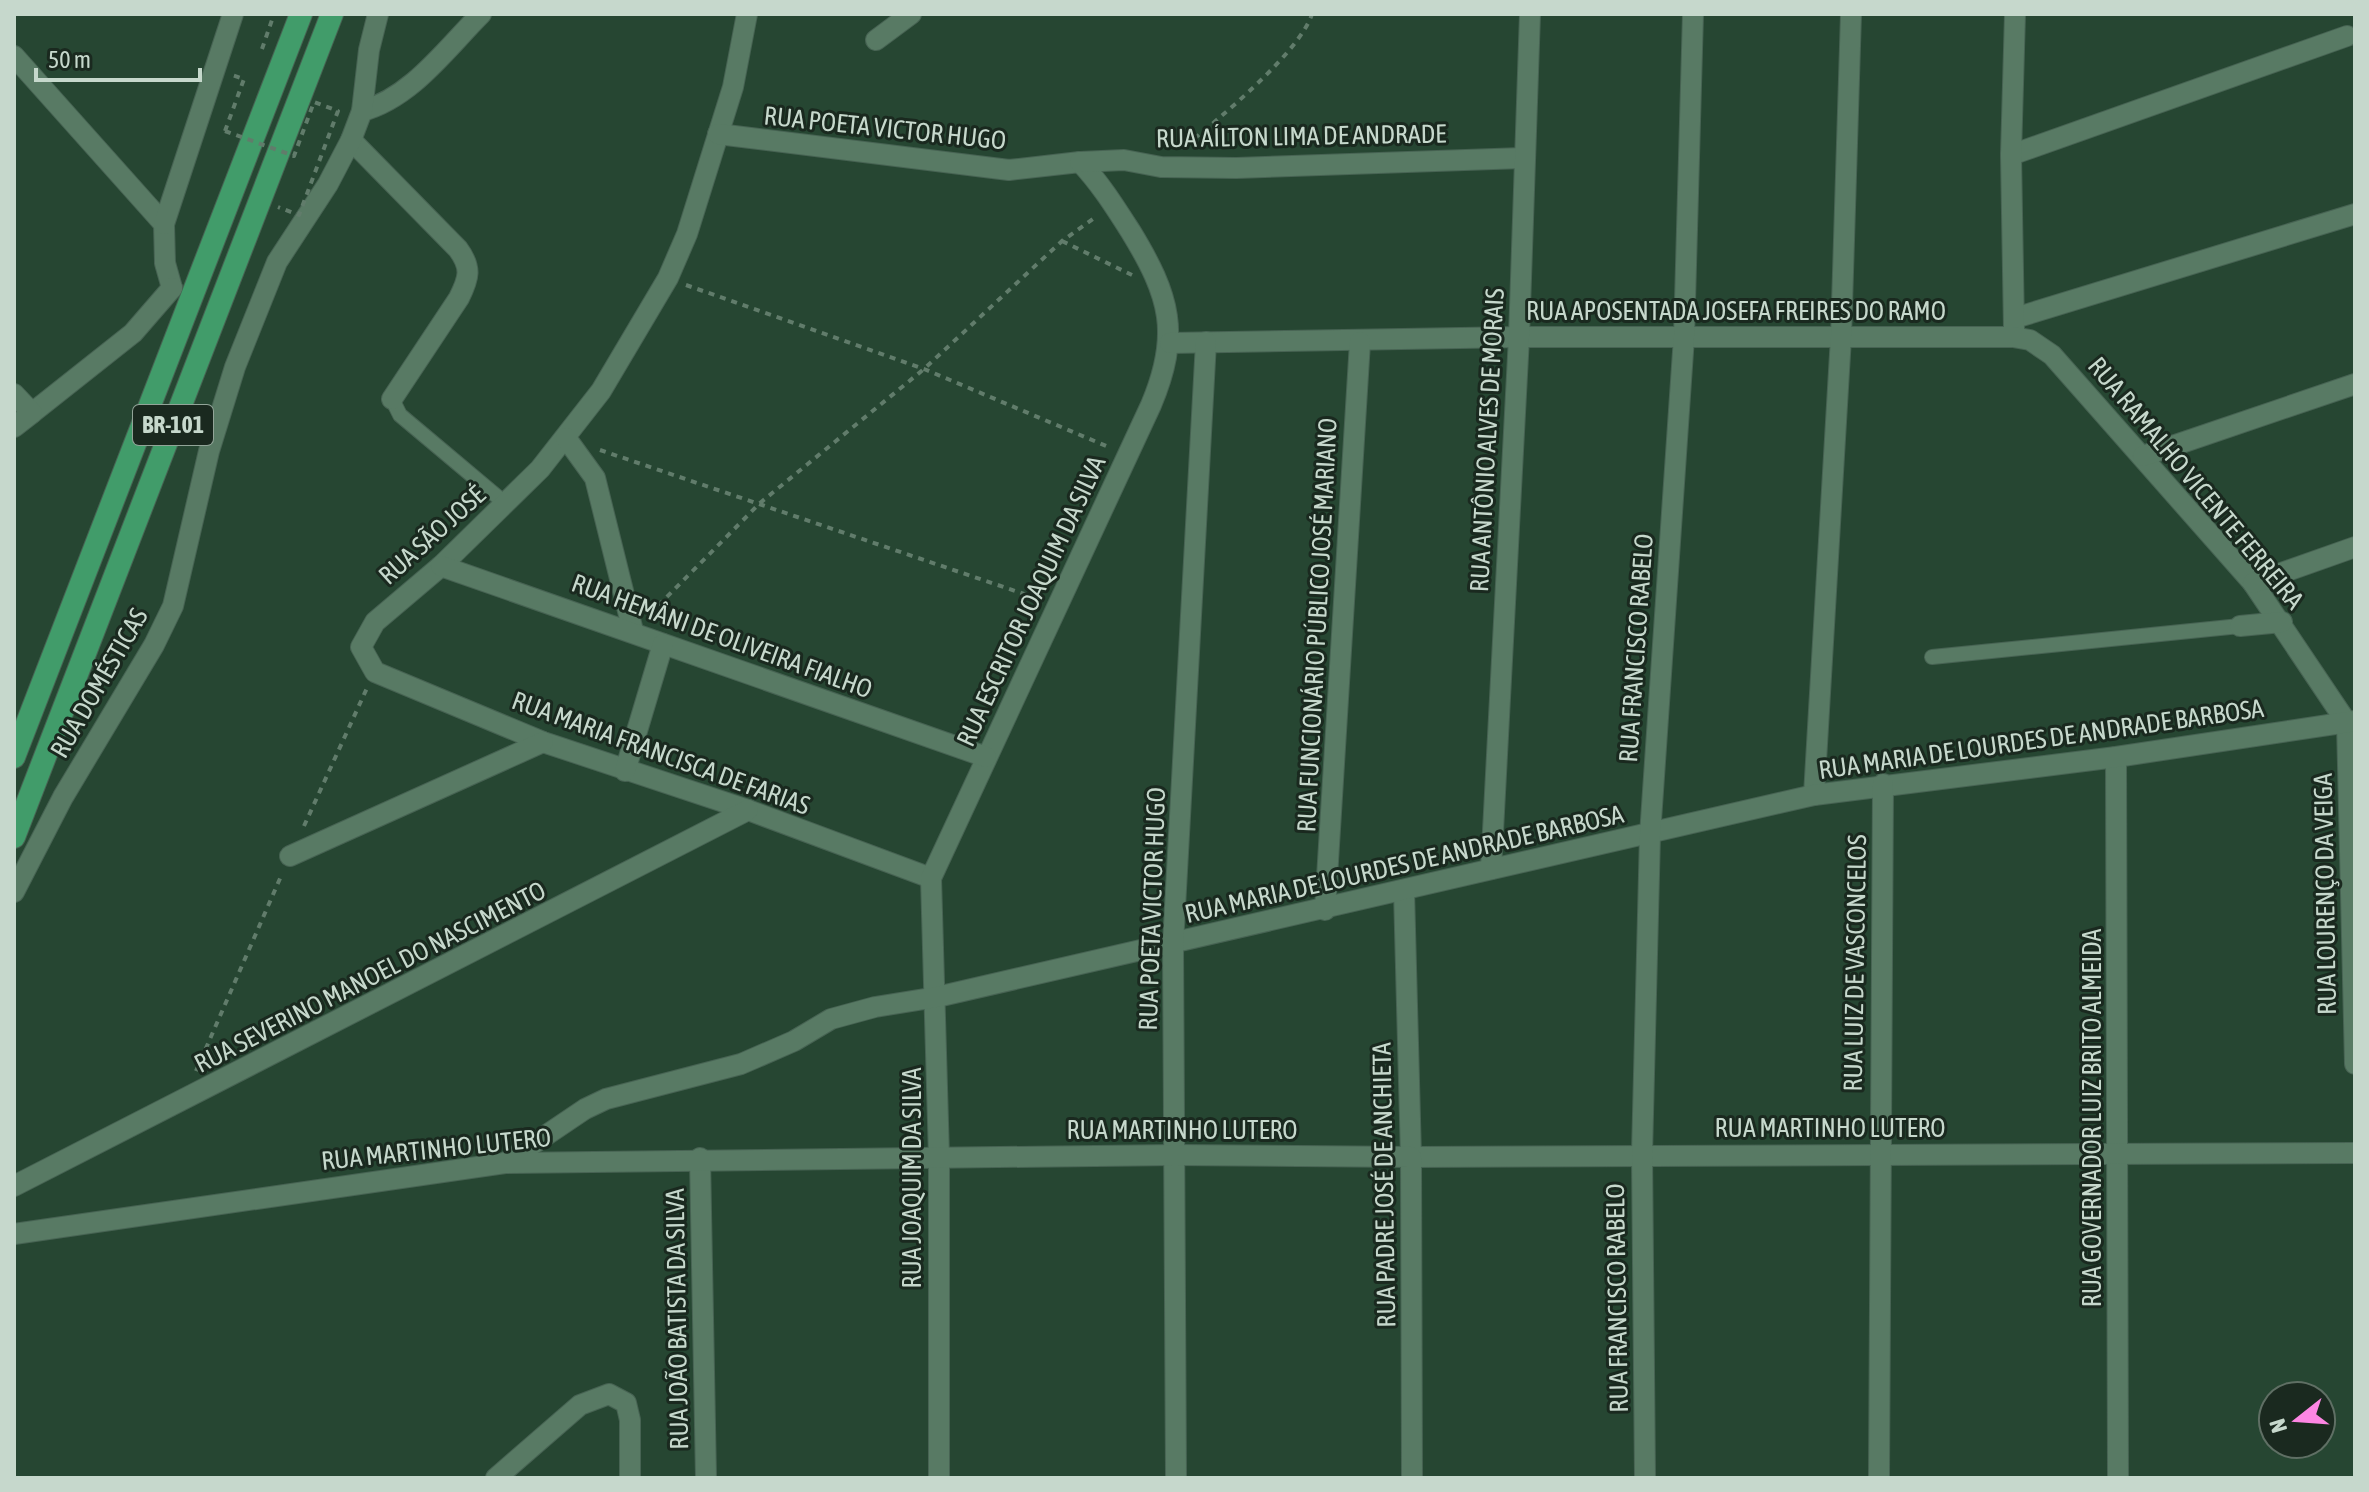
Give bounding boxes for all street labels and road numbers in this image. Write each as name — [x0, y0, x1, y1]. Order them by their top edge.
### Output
street label: RUA POETA VICTOR HUGO — [762, 100, 1008, 156]
street label: RUA AÍLTON LIMA DE ANDRADE — [1156, 118, 1446, 154]
street label: RUA ANTÔNIO ALVES DE MORAIS — [1464, 287, 1510, 593]
street label: RUA APOSENTADA JOSEFA FREIRES DO RAMO — [1526, 296, 1946, 326]
street label: RUA RAMALHO VICENTE FERREIRA — [2082, 351, 2310, 615]
road number: BR-101 — [133, 405, 213, 445]
street label: RUA FUNCIONÁRIO PÚBLICO JOSÉ MARIANO — [1291, 417, 1343, 833]
street label: RUA ESCRITOR JOAQUIM DA SILVA — [950, 451, 1112, 751]
street label: RUA SÃO JOSÉ — [373, 480, 491, 590]
street label: RUA FRANCISCO RABELO — [1613, 533, 1659, 763]
street label: RUA HEMÂNI DE OLIVEIRA FIALHO — [568, 568, 876, 704]
street label: RUA DOMÉSTICAS — [44, 603, 154, 763]
street label: RUA MARIA FRANCISCA DE FARIAS — [508, 685, 814, 821]
street label: RUA MARIA DE LOURDES DE ANDRADE BARBOSA — [1817, 693, 2266, 785]
street label: RUA LOURENÇO DA VEIGA — [2308, 773, 2342, 1015]
street label: RUA POETA VICTOR HUGO — [1133, 787, 1171, 1031]
street label: RUA MARIA DE LOURDES DE ANDRADE BARBOSA — [1182, 799, 1626, 929]
street label: RUA LUIZ DE VASCONCELOS — [1838, 834, 1872, 1092]
street label: RUA SEVERINO MANOEL DO NASCIMENTO — [189, 875, 551, 1079]
street label: RUA GOVERNADOR LUIZ BRITO ALMEIDA — [2077, 928, 2107, 1307]
street label: RUA PADRE JOSÉ DE ANCHIETA — [1367, 1042, 1401, 1328]
street label: RUA JOAQUIM DA SILVA — [897, 1067, 927, 1289]
street label: RUA MARTINHO LUTERO — [1715, 1113, 1945, 1143]
street label: RUA MARTINHO LUTERO — [1067, 1115, 1297, 1145]
street label: RUA MARTINHO LUTERO — [320, 1122, 552, 1176]
street label: RUA FRANCISCO RABELO — [1600, 1183, 1634, 1413]
street label: RUA JOÃO BATISTA DA SILVA — [660, 1188, 694, 1450]

